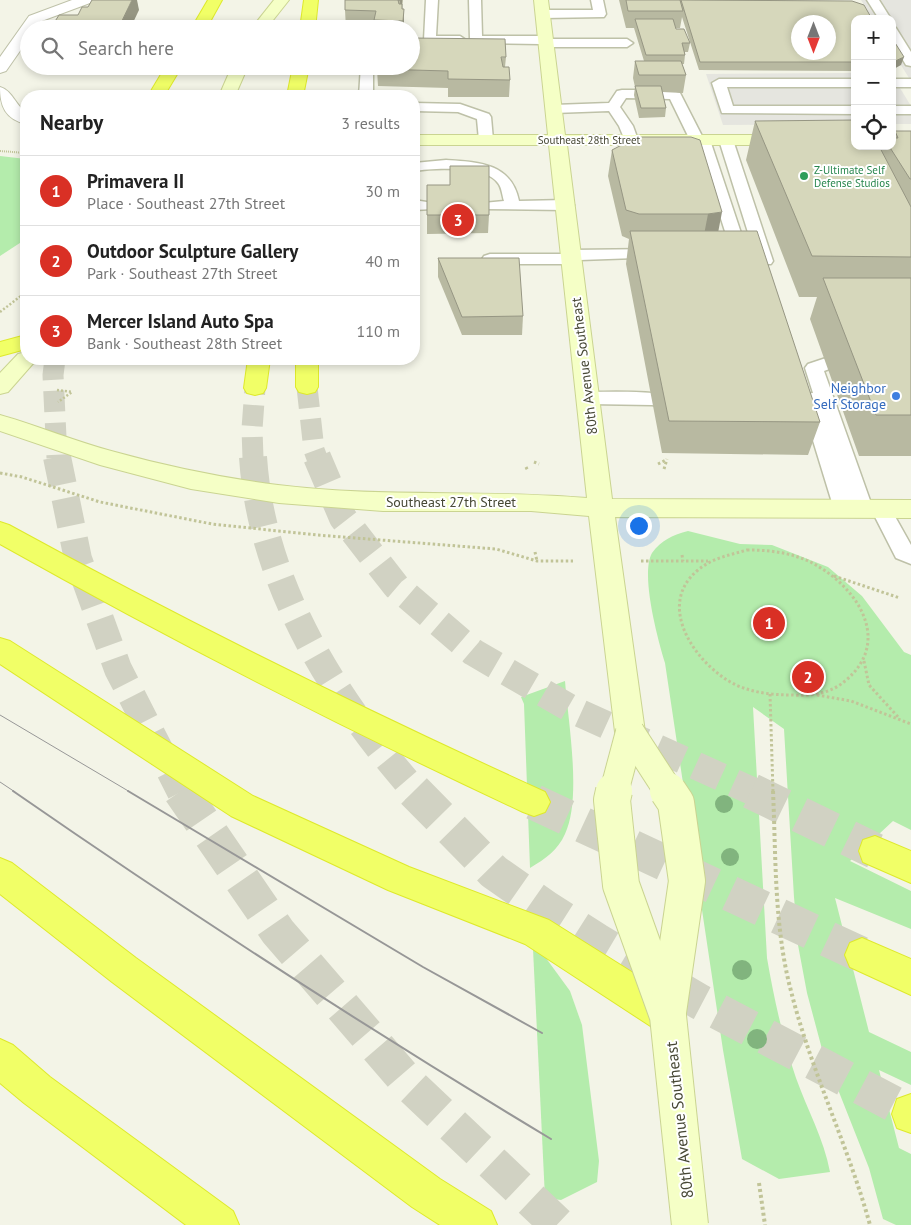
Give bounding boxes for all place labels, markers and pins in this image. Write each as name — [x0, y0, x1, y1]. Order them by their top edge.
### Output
place label: Z-Ultimate Self Defense Studios — [814, 163, 890, 190]
marker: Z-Ultimate Self Defense Studios — [798, 170, 810, 182]
pin: 3 — [442, 201, 474, 239]
place label: Neighbor Self Storage — [813, 379, 886, 413]
marker: Neighbor Self Storage — [890, 390, 902, 402]
pin: 1 — [753, 604, 785, 642]
pin: 2 — [792, 658, 824, 696]

